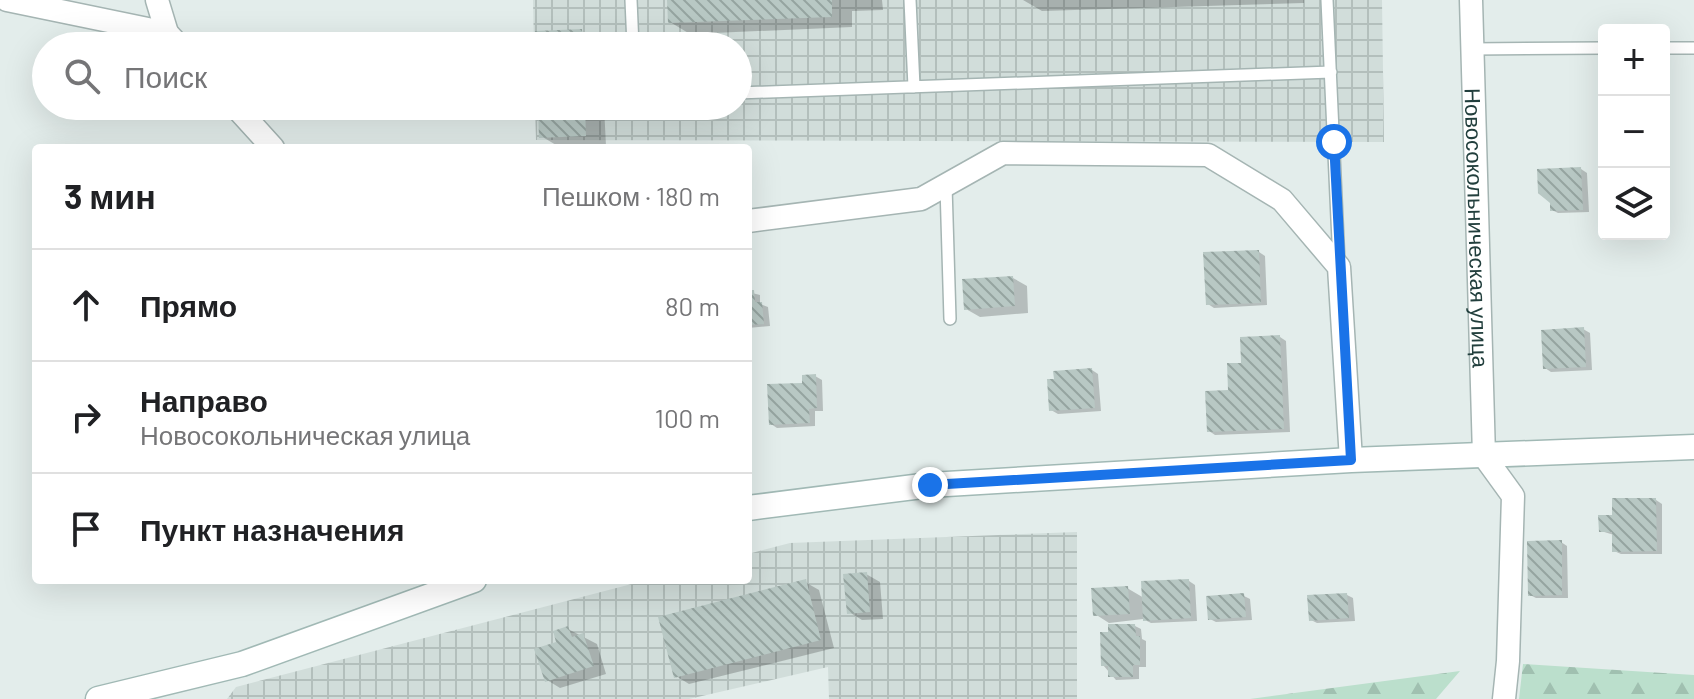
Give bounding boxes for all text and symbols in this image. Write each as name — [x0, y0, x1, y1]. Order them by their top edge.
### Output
map controls — [1598, 24, 1670, 240]
button: + — [1598, 24, 1670, 96]
search box — [32, 32, 752, 120]
icon: search — [60, 54, 104, 98]
text: Поиск — [124, 58, 207, 94]
street label: Новосокольническая улица — [1461, 88, 1494, 369]
button: − — [1598, 96, 1670, 168]
route start — [1316, 124, 1352, 160]
button: layers — [1598, 168, 1670, 240]
text: 3 мин — [64, 175, 156, 216]
text: Пешком · 180 m — [542, 180, 720, 211]
icon: ahead — [64, 283, 108, 327]
text: Прямо — [140, 287, 237, 323]
text: 80 m — [665, 290, 720, 321]
text: Направо — [140, 382, 268, 418]
icon: right — [64, 395, 108, 439]
text: 100 m — [655, 402, 720, 433]
text: Новосокольническая улица — [140, 419, 470, 450]
route end — [912, 467, 948, 503]
icon: arrive — [64, 507, 108, 551]
text: Пункт назначения — [140, 511, 404, 547]

